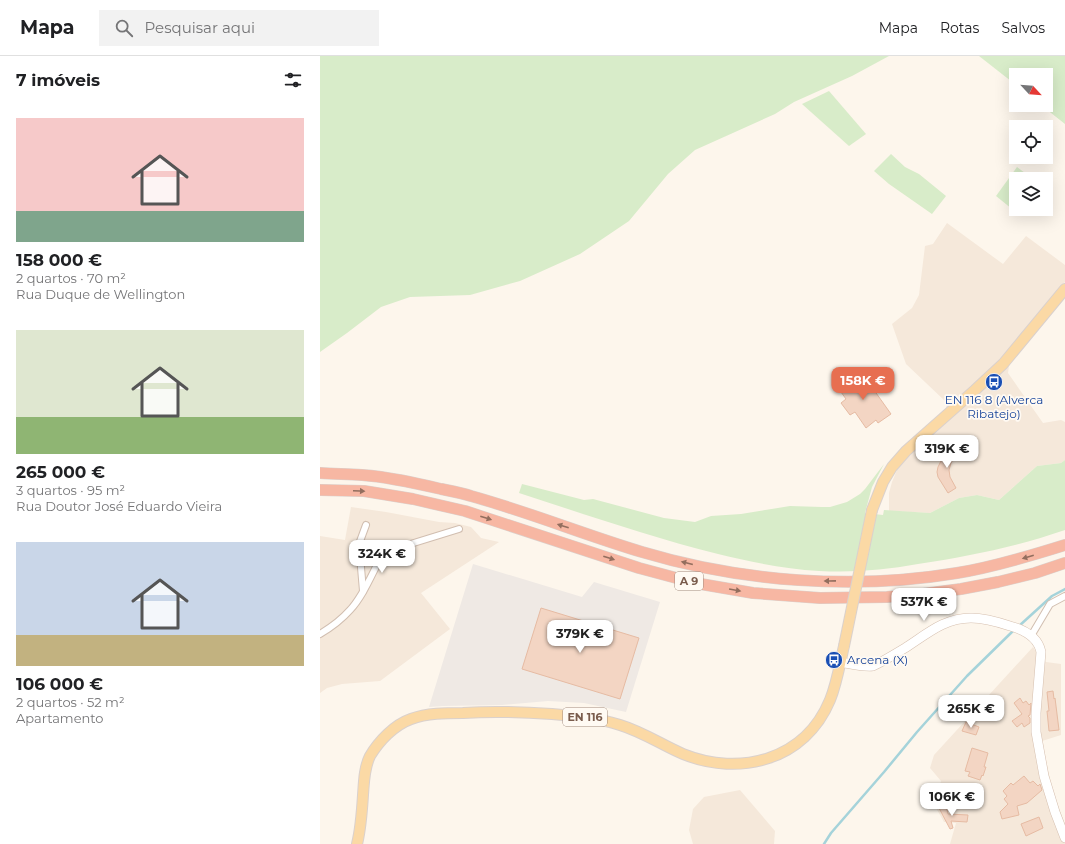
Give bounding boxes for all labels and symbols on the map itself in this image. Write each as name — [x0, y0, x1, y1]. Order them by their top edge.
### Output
north arrow — [1009, 68, 1053, 112]
pin: 158K € — [830, 367, 896, 401]
bus stop icon: EN 116 8 (Alverca Ribatejo) — [984, 372, 1004, 392]
place label: EN 116 8 (Alverca Ribatejo) — [945, 392, 1043, 421]
pin: 319K € — [914, 435, 980, 469]
one-way arrow — [353, 488, 366, 494]
one-way arrow — [480, 515, 492, 521]
one-way arrow — [557, 523, 569, 529]
pin: 324K € — [349, 540, 415, 574]
one-way arrow — [1021, 554, 1033, 560]
one-way arrow — [604, 556, 616, 562]
one-way arrow — [681, 560, 694, 566]
road number: A 9 — [675, 572, 703, 590]
one-way arrow — [823, 578, 836, 584]
one-way arrow — [729, 587, 741, 593]
pin: 537K € — [891, 588, 957, 622]
pin: 379K € — [547, 620, 613, 654]
bus stop icon: Arcena (X) — [824, 650, 844, 670]
place label: Arcena (X) — [847, 652, 908, 667]
pin: 265K € — [938, 695, 1004, 729]
road number: EN 116 — [563, 708, 607, 726]
pin: 106K € — [919, 783, 985, 817]

